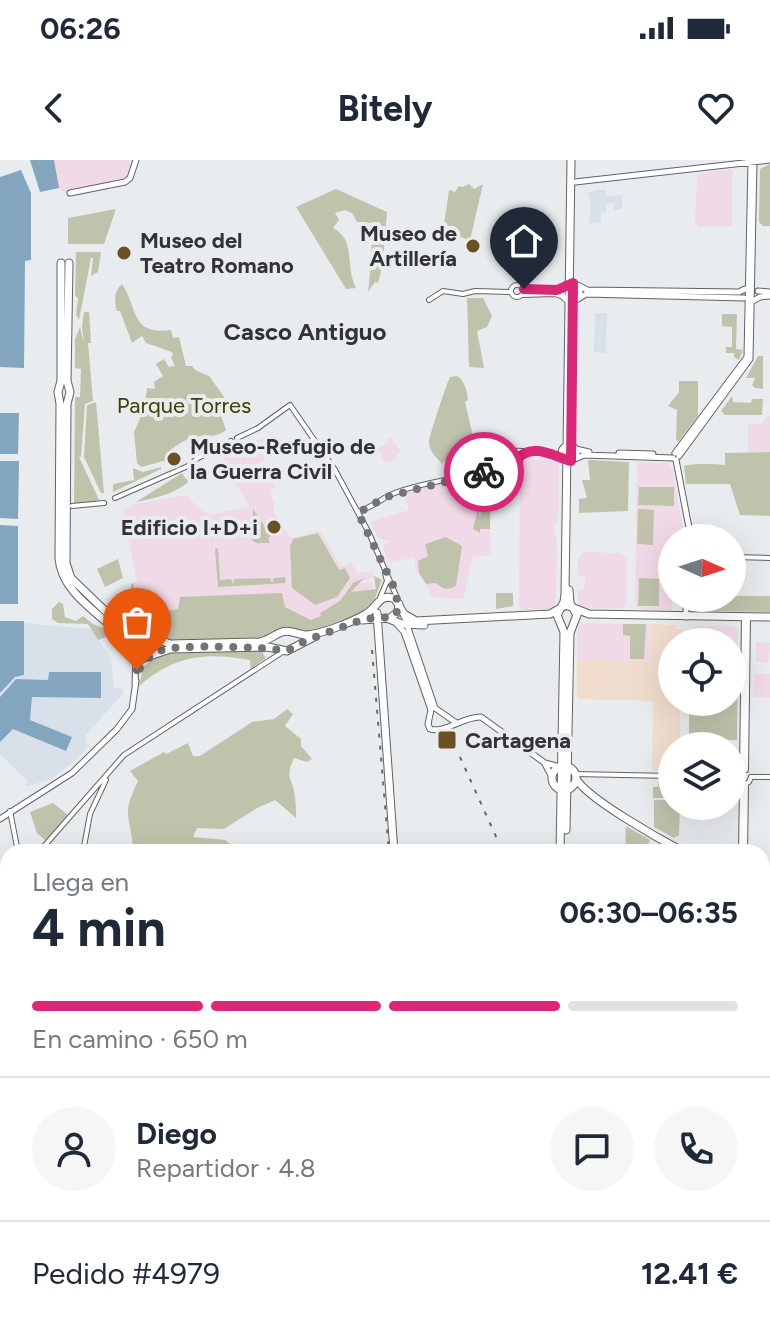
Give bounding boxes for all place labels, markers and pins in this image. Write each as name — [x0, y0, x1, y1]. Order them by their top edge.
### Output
pin — [490, 207, 558, 289]
place label: Museo de Artillería — [360, 220, 457, 272]
place label: Museo del Teatro Romano — [140, 227, 294, 279]
marker: Museo de Artillería — [464, 237, 482, 255]
marker: Museo del Teatro Romano — [115, 244, 133, 262]
place label: Museo-Refugio de la Guerra Civil — [190, 433, 375, 485]
marker: Museo-Refugio de la Guerra Civil — [165, 450, 183, 468]
place label: Edificio I+D+i — [121, 514, 258, 541]
marker: Edificio I+D+i — [265, 518, 283, 536]
pin — [103, 588, 171, 670]
place label: Cartagena — [465, 727, 571, 754]
marker: Cartagena — [436, 729, 458, 751]

